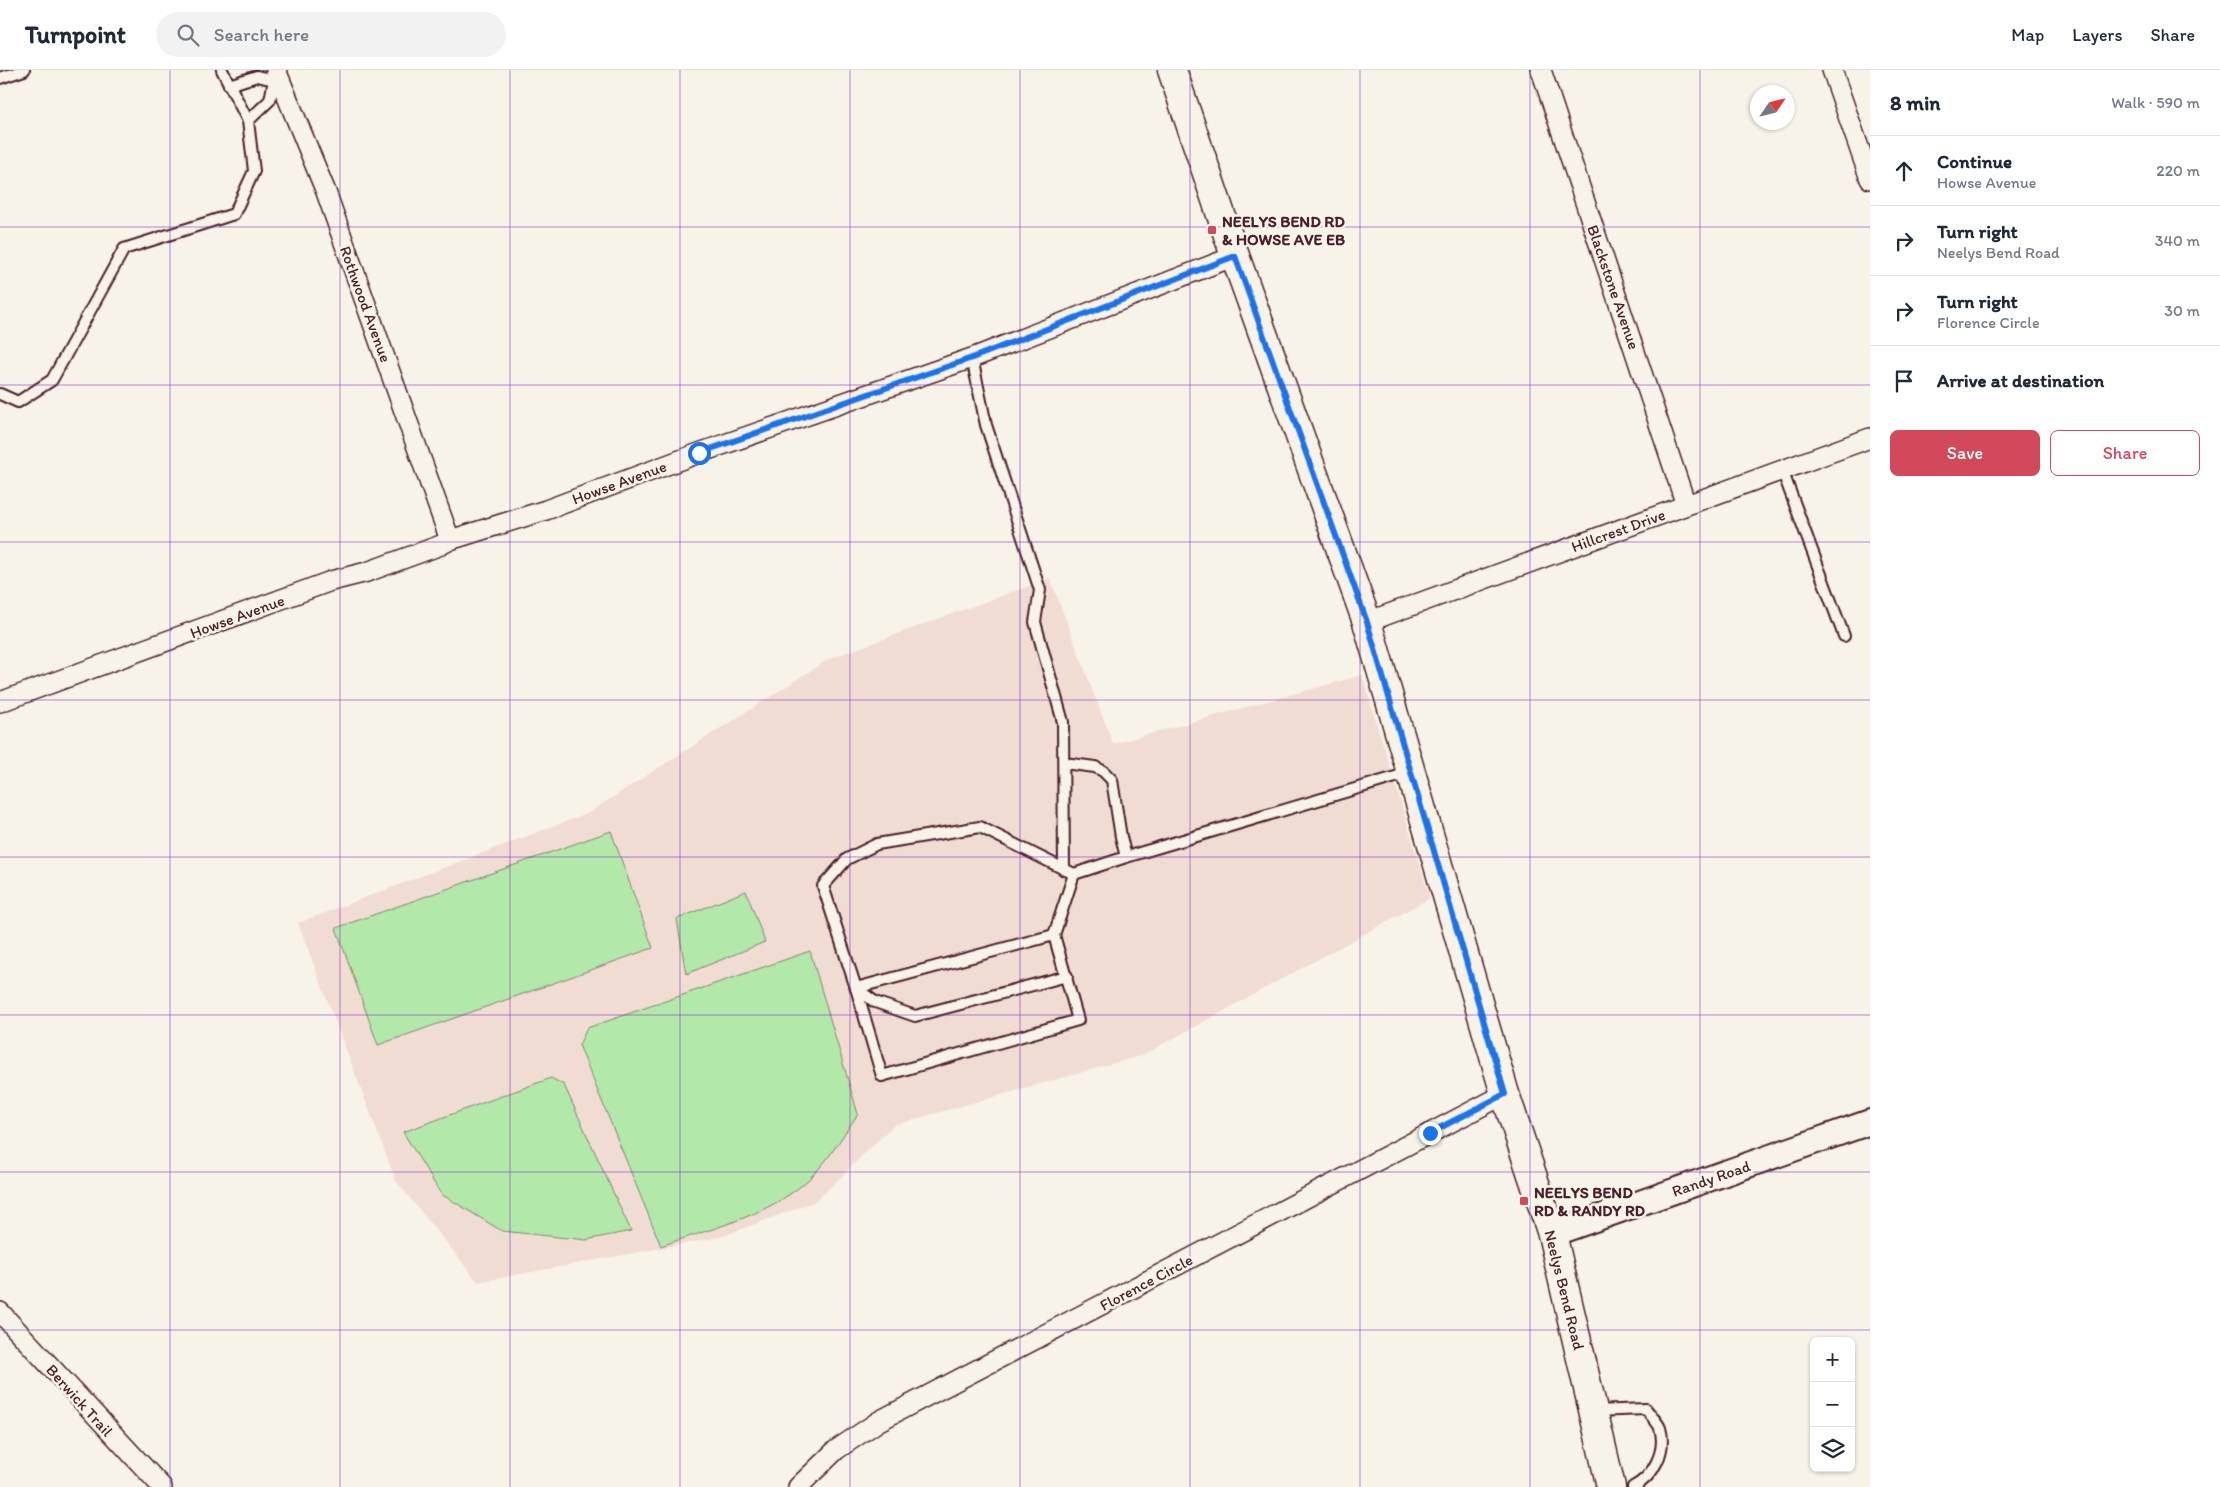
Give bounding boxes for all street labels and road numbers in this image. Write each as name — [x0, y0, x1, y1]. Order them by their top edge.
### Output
street label: Blackstone Avenue — [1583, 222, 1644, 352]
street label: Rothwood Avenue — [336, 243, 395, 365]
street label: Howse Avenue — [569, 457, 669, 508]
street label: Hillcrest Drive — [1569, 505, 1668, 556]
street label: Howse Avenue — [187, 591, 287, 642]
street label: Randy Road — [1669, 1156, 1753, 1201]
street label: Neelys Bend Road — [1540, 1228, 1589, 1352]
street label: Florence Circle — [1097, 1250, 1196, 1315]
street label: Berwick Trail — [42, 1360, 117, 1441]

